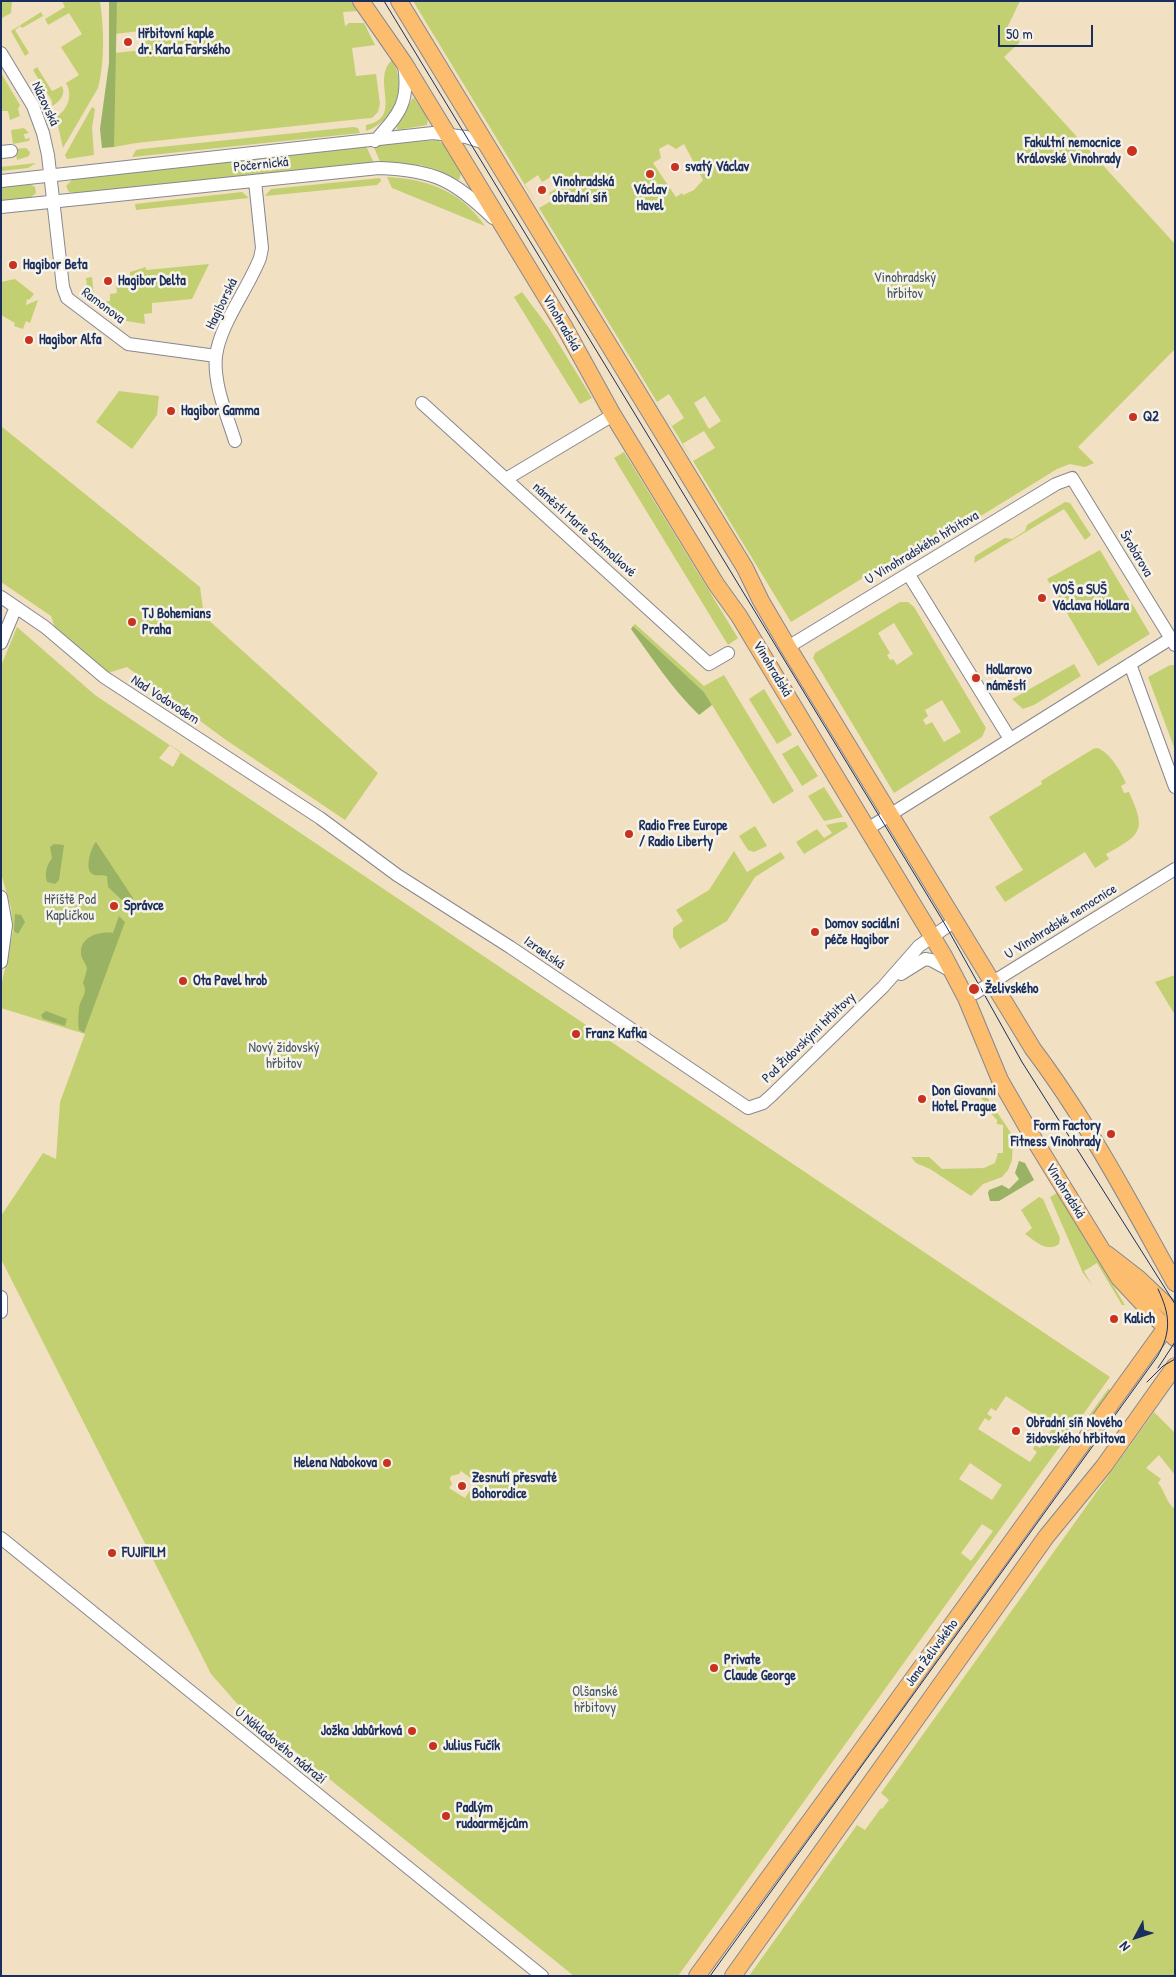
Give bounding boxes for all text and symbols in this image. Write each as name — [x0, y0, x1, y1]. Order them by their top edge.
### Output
scale bar — [1001, 15, 1096, 47]
text: 50 m — [1006, 23, 1033, 44]
place label: Hřbitovní kaple dr. Karla Farského — [138, 26, 230, 58]
marker: Hřbitovní kaple dr. Karla Farského — [122, 36, 134, 48]
street label: Názovská — [27, 79, 63, 129]
place label: Fakultní nemocnice Královské Vinohrady — [1017, 135, 1121, 168]
marker: Fakultní nemocnice Královské Vinohrady — [1125, 144, 1139, 158]
street label: Počernická — [233, 154, 289, 176]
place label: svatý Václav — [685, 159, 749, 175]
marker: svatý Václav — [669, 161, 681, 173]
marker: Václav Havel — [644, 168, 656, 180]
place label: Vinohradská obřadní síň — [552, 174, 614, 206]
place label: Václav Havel — [633, 182, 667, 214]
marker: Vinohradská obřadní síň — [536, 184, 548, 196]
place label: Hagibor Beta — [23, 257, 87, 273]
marker: Hagibor Beta — [7, 259, 19, 271]
park label: Vinohradský hřbitov — [874, 270, 936, 302]
place label: Hagibor Delta — [118, 273, 186, 289]
marker: Hagibor Delta — [102, 275, 114, 287]
street label: Hagiborská — [202, 276, 242, 332]
street label: Ramonova — [78, 284, 128, 328]
street label: Vinohradská — [538, 292, 584, 354]
place label: Hagibor Alfa — [39, 332, 101, 348]
marker: Hagibor Alfa — [23, 334, 35, 346]
place label: Hagibor Gamma — [181, 403, 259, 419]
marker: Hagibor Gamma — [165, 405, 177, 417]
place label: Q2 — [1143, 409, 1159, 425]
marker: Q2 — [1127, 411, 1139, 423]
street label: náměstí Marie Schmolkové — [529, 479, 639, 581]
street label: U Vinohradského hřbitova — [862, 507, 982, 589]
street label: Šrobárova — [1116, 528, 1156, 580]
place label: VOŠ a SUŠ Václava Hollara — [1052, 582, 1129, 614]
marker: VOŠ a SUŠ Václava Hollara — [1036, 592, 1048, 604]
place label: TJ Bohemians Praha — [142, 606, 211, 638]
marker: TJ Bohemians Praha — [126, 616, 138, 628]
street label: Vinohradská — [749, 638, 795, 700]
place label: Hollarovo náměstí — [986, 662, 1032, 694]
street label: Nad Vodovodem — [128, 672, 202, 728]
marker: Hollarovo náměstí — [970, 672, 982, 684]
place label: Radio Free Europe / Radio Liberty — [639, 818, 728, 850]
marker: Radio Free Europe / Radio Liberty — [623, 828, 635, 840]
street label: U Vinohradské nemocnice — [1002, 881, 1120, 963]
park label: Hříště Pod Kapličkou — [44, 892, 96, 924]
place label: Správce — [124, 898, 164, 914]
marker: Správce — [108, 900, 120, 912]
place label: Domov sociální péče Hagibor — [825, 916, 900, 949]
marker: Domov sociální péče Hagibor — [809, 926, 821, 938]
street label: Izraelská — [520, 933, 568, 973]
place label: Ota Pavel hrob — [193, 973, 267, 989]
marker: Ota Pavel hrob — [177, 975, 189, 987]
place label: Želivského — [985, 981, 1038, 997]
marker: Želivského — [967, 982, 981, 996]
street label: Pod Židovskými hřbitovy — [759, 989, 859, 1087]
place label: Franz Kafka — [586, 1026, 647, 1042]
marker: Franz Kafka — [570, 1028, 582, 1040]
park label: Nový židovský hřbitov — [249, 1040, 319, 1072]
place label: Don Giovanni Hotel Prague — [932, 1083, 997, 1116]
marker: Don Giovanni Hotel Prague — [916, 1093, 928, 1105]
place label: Form Factory Fitness Vinohrady — [1011, 1118, 1101, 1150]
marker: Form Factory Fitness Vinohrady — [1105, 1128, 1117, 1140]
street label: Vinohradská — [1041, 1160, 1089, 1222]
place label: Kalich — [1124, 1311, 1155, 1327]
marker: Kalich — [1108, 1313, 1120, 1325]
place label: Obřadní síň Nového židovského hřbitova — [1026, 1415, 1125, 1448]
marker: Obřadní síň Nového židovského hřbitova — [1010, 1425, 1022, 1437]
place label: Helena Nabokova — [294, 1455, 377, 1471]
marker: Helena Nabokova — [381, 1457, 393, 1469]
place label: Zesnutí přesvaté Bohorodice — [472, 1470, 557, 1502]
marker: Zesnutí přesvaté Bohorodice — [456, 1480, 468, 1492]
place label: FUJIFILM — [122, 1545, 165, 1561]
marker: FUJIFILM — [106, 1547, 118, 1559]
street label: Jana Želivského — [902, 1616, 962, 1690]
place label: Private Claude George — [724, 1652, 796, 1684]
marker: Private Claude George — [708, 1662, 720, 1674]
park label: Olšanské hřbitovy — [572, 1684, 618, 1716]
street label: U Nákladového nádraží — [231, 1704, 329, 1788]
place label: Jožka Jabůrková — [321, 1723, 402, 1739]
marker: Jožka Jabůrková — [406, 1725, 418, 1737]
place label: Julius Fučík — [443, 1738, 500, 1754]
marker: Julius Fučík — [427, 1740, 439, 1752]
place label: Padlým rudoarmějcům — [456, 1800, 528, 1832]
marker: Padlým rudoarmějcům — [440, 1810, 452, 1822]
north arrow — [1111, 1912, 1161, 1962]
text: N — [1114, 1938, 1134, 1956]

